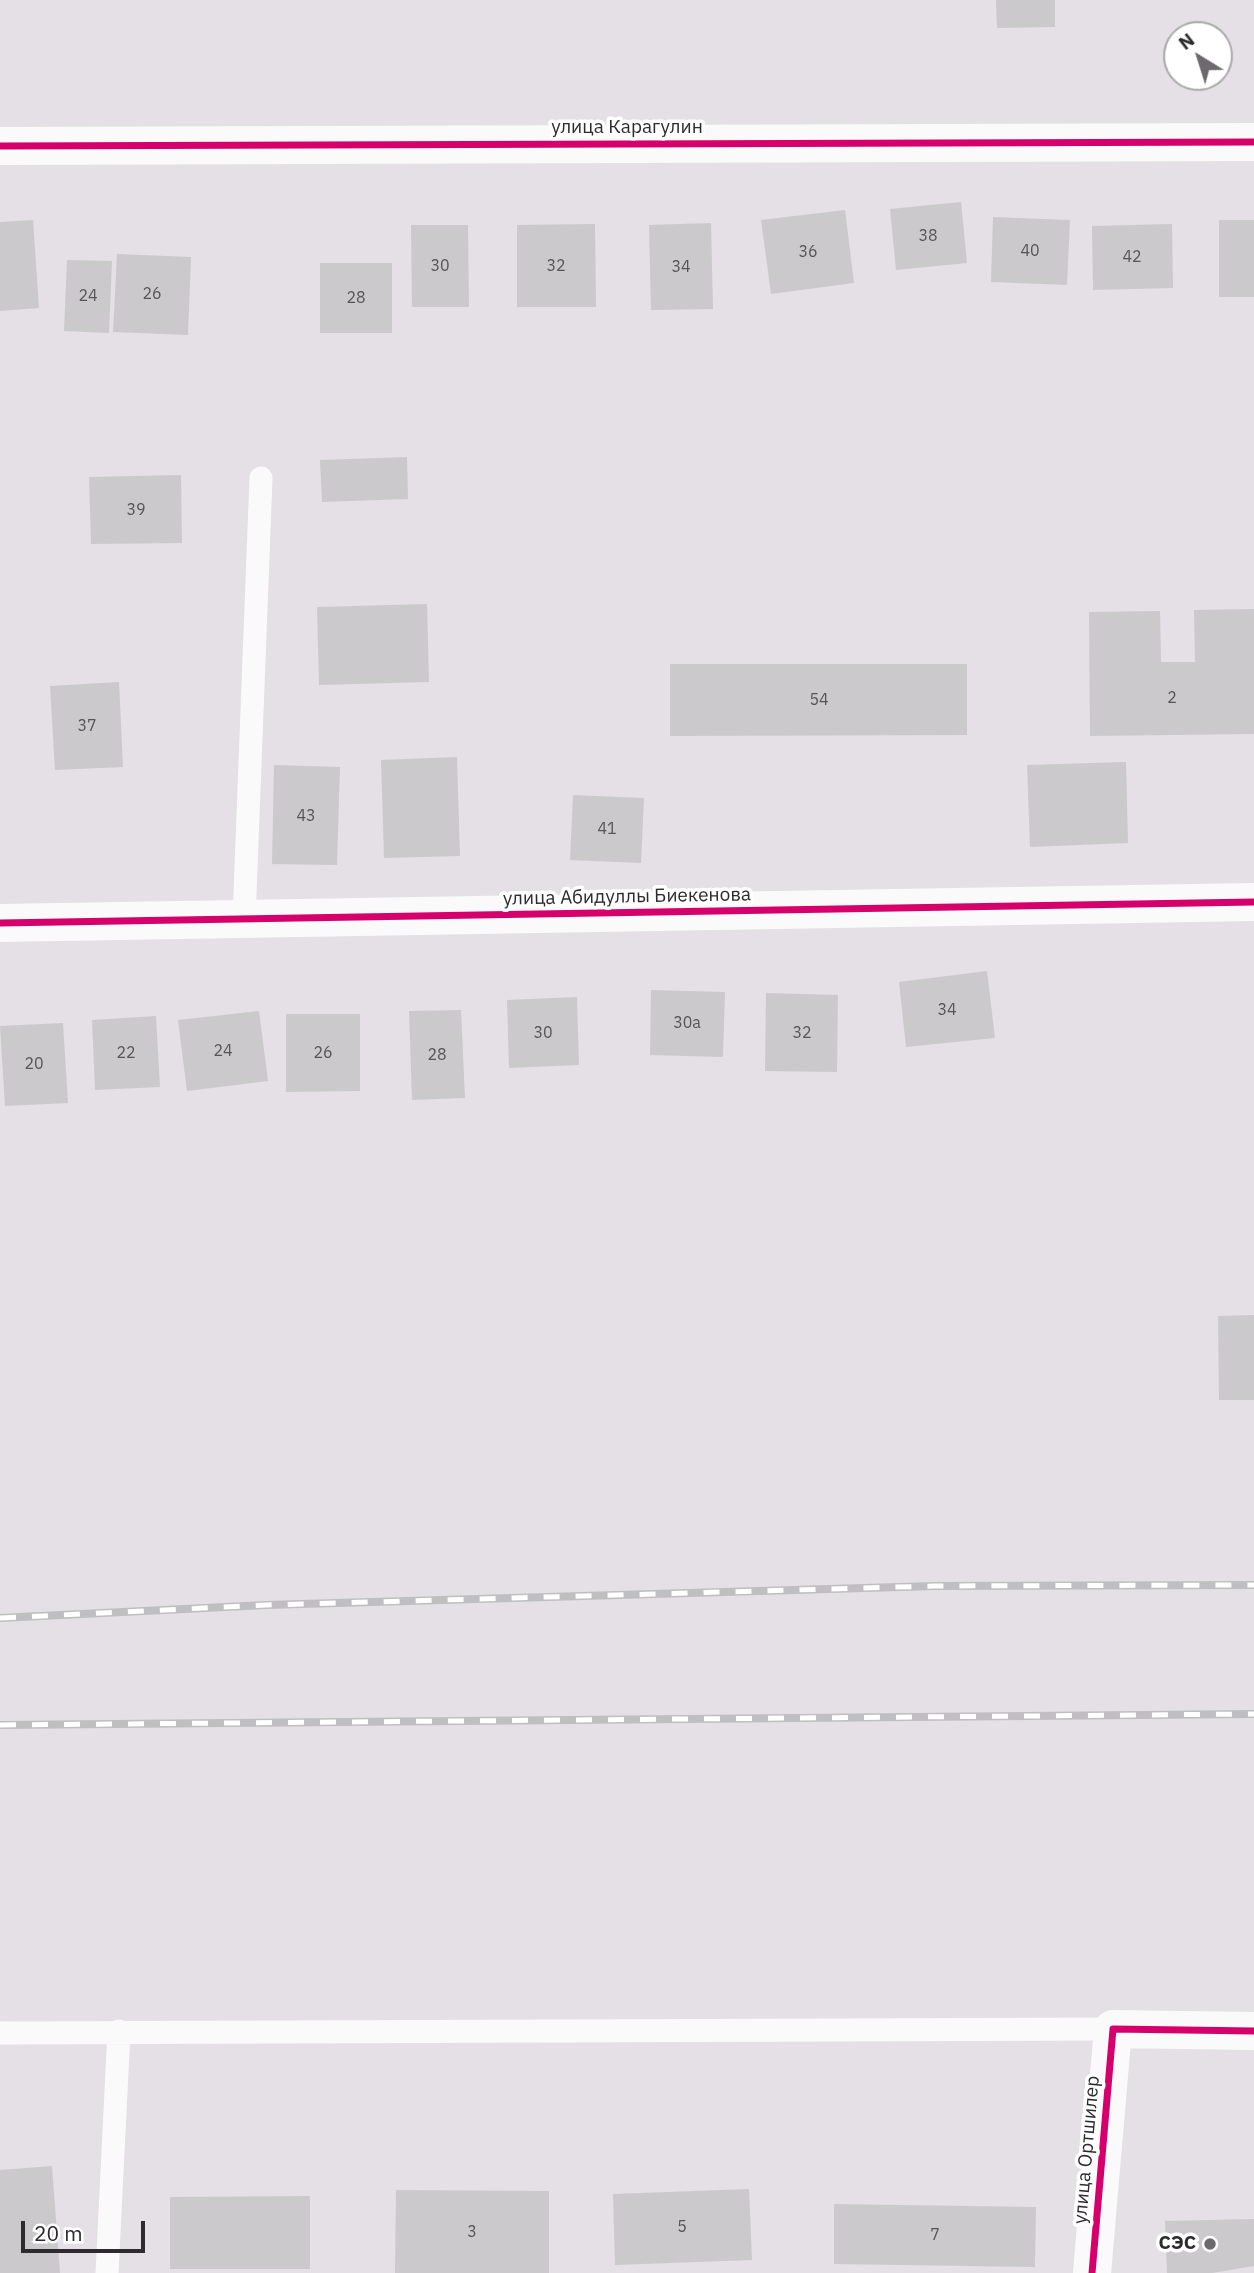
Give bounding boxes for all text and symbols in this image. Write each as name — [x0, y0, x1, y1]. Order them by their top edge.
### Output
north arrow — [1163, 21, 1233, 91]
text: N — [1173, 27, 1199, 55]
street label: улица Карагулин — [551, 117, 703, 139]
house number: 38 — [918, 226, 938, 246]
house number: 40 — [1020, 241, 1040, 261]
house number: 36 — [798, 242, 818, 262]
house number: 42 — [1122, 247, 1142, 267]
house number: 30 — [430, 256, 450, 276]
house number: 32 — [546, 256, 566, 276]
house number: 34 — [671, 257, 691, 277]
house number: 26 — [142, 284, 162, 304]
house number: 24 — [78, 286, 98, 306]
house number: 28 — [346, 288, 366, 308]
house number: 39 — [126, 500, 146, 520]
house number: 2 — [1167, 688, 1177, 708]
house number: 54 — [809, 690, 829, 710]
house number: 37 — [77, 716, 97, 736]
house number: 43 — [296, 806, 316, 826]
house number: 41 — [597, 819, 617, 839]
street label: улица Абидуллы Биекенова — [503, 883, 751, 911]
house number: 34 — [937, 1000, 957, 1020]
house number: 30а — [673, 1013, 701, 1033]
house number: 30 — [533, 1023, 553, 1043]
house number: 32 — [792, 1023, 812, 1043]
house number: 24 — [213, 1041, 233, 1061]
house number: 22 — [116, 1043, 136, 1063]
house number: 26 — [313, 1043, 333, 1063]
house number: 28 — [427, 1045, 447, 1065]
house number: 20 — [24, 1054, 44, 1074]
street label: улица Ортшилер — [1069, 2075, 1105, 2225]
scale bar — [24, 2206, 149, 2250]
house number: 5 — [677, 2217, 687, 2237]
text: 20 m — [34, 2219, 83, 2247]
house number: 3 — [467, 2222, 477, 2242]
house number: 7 — [930, 2225, 940, 2245]
place label: СЭС — [1159, 2233, 1196, 2255]
marker: СЭС — [1202, 2236, 1218, 2252]

